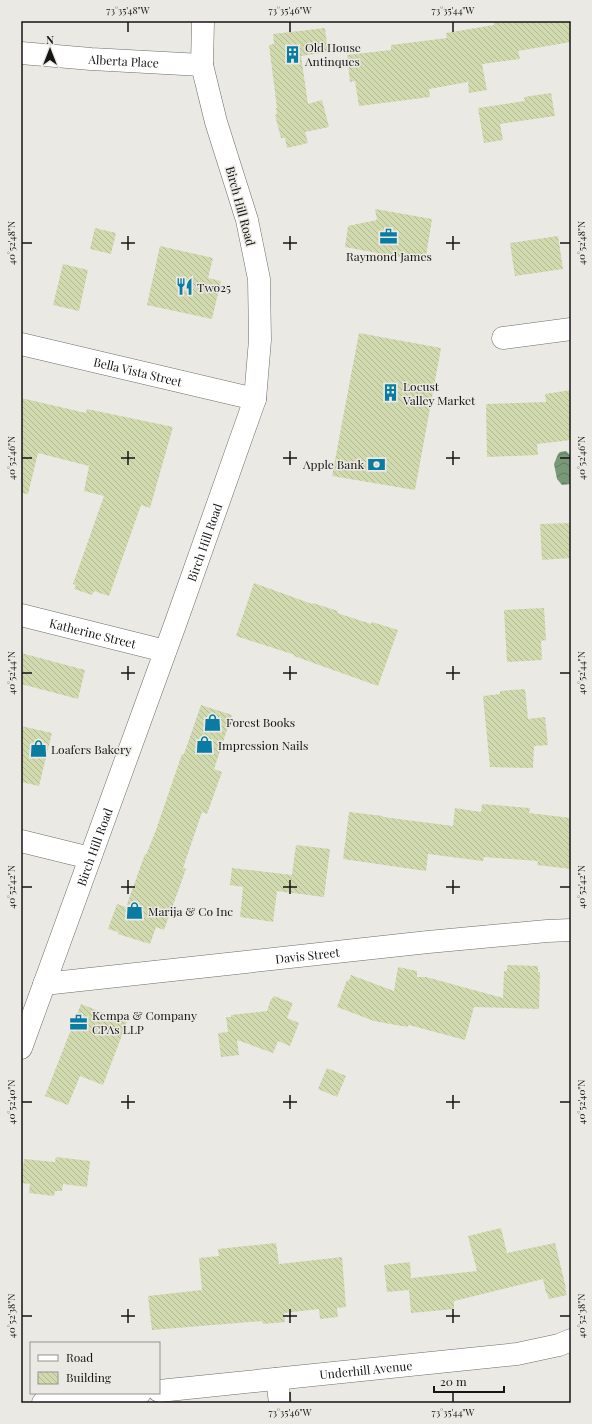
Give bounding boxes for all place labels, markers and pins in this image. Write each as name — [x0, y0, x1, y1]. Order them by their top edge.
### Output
place label: Old House Antinques — [304, 39, 361, 69]
building icon: Old House Antinques — [282, 44, 302, 64]
office icon: Raymond James — [379, 227, 399, 247]
place label: Raymond James — [346, 248, 432, 264]
restaurant icon: Two25 — [174, 277, 194, 297]
place label: Two25 — [197, 279, 231, 295]
place label: Locust Valley Market — [402, 378, 476, 408]
building icon: Locust Valley Market — [380, 383, 400, 403]
bank icon: Apple Bank — [367, 454, 387, 474]
place label: Apple Bank — [302, 456, 364, 472]
shop icon: Forest Books — [203, 712, 223, 732]
place label: Forest Books — [226, 714, 295, 730]
shop icon: Impression Nails — [195, 735, 215, 755]
place label: Impression Nails — [218, 737, 308, 753]
shop icon: Loafers Bakery — [28, 739, 48, 759]
place label: Loafers Bakery — [51, 741, 131, 757]
shop icon: Marija & Co Inc — [125, 901, 145, 921]
place label: Marija & Co Inc — [148, 903, 233, 919]
place label: Kempa & Company CPAs LLP — [92, 1007, 197, 1037]
office icon: Kempa & Company CPAs LLP — [69, 1012, 89, 1032]

